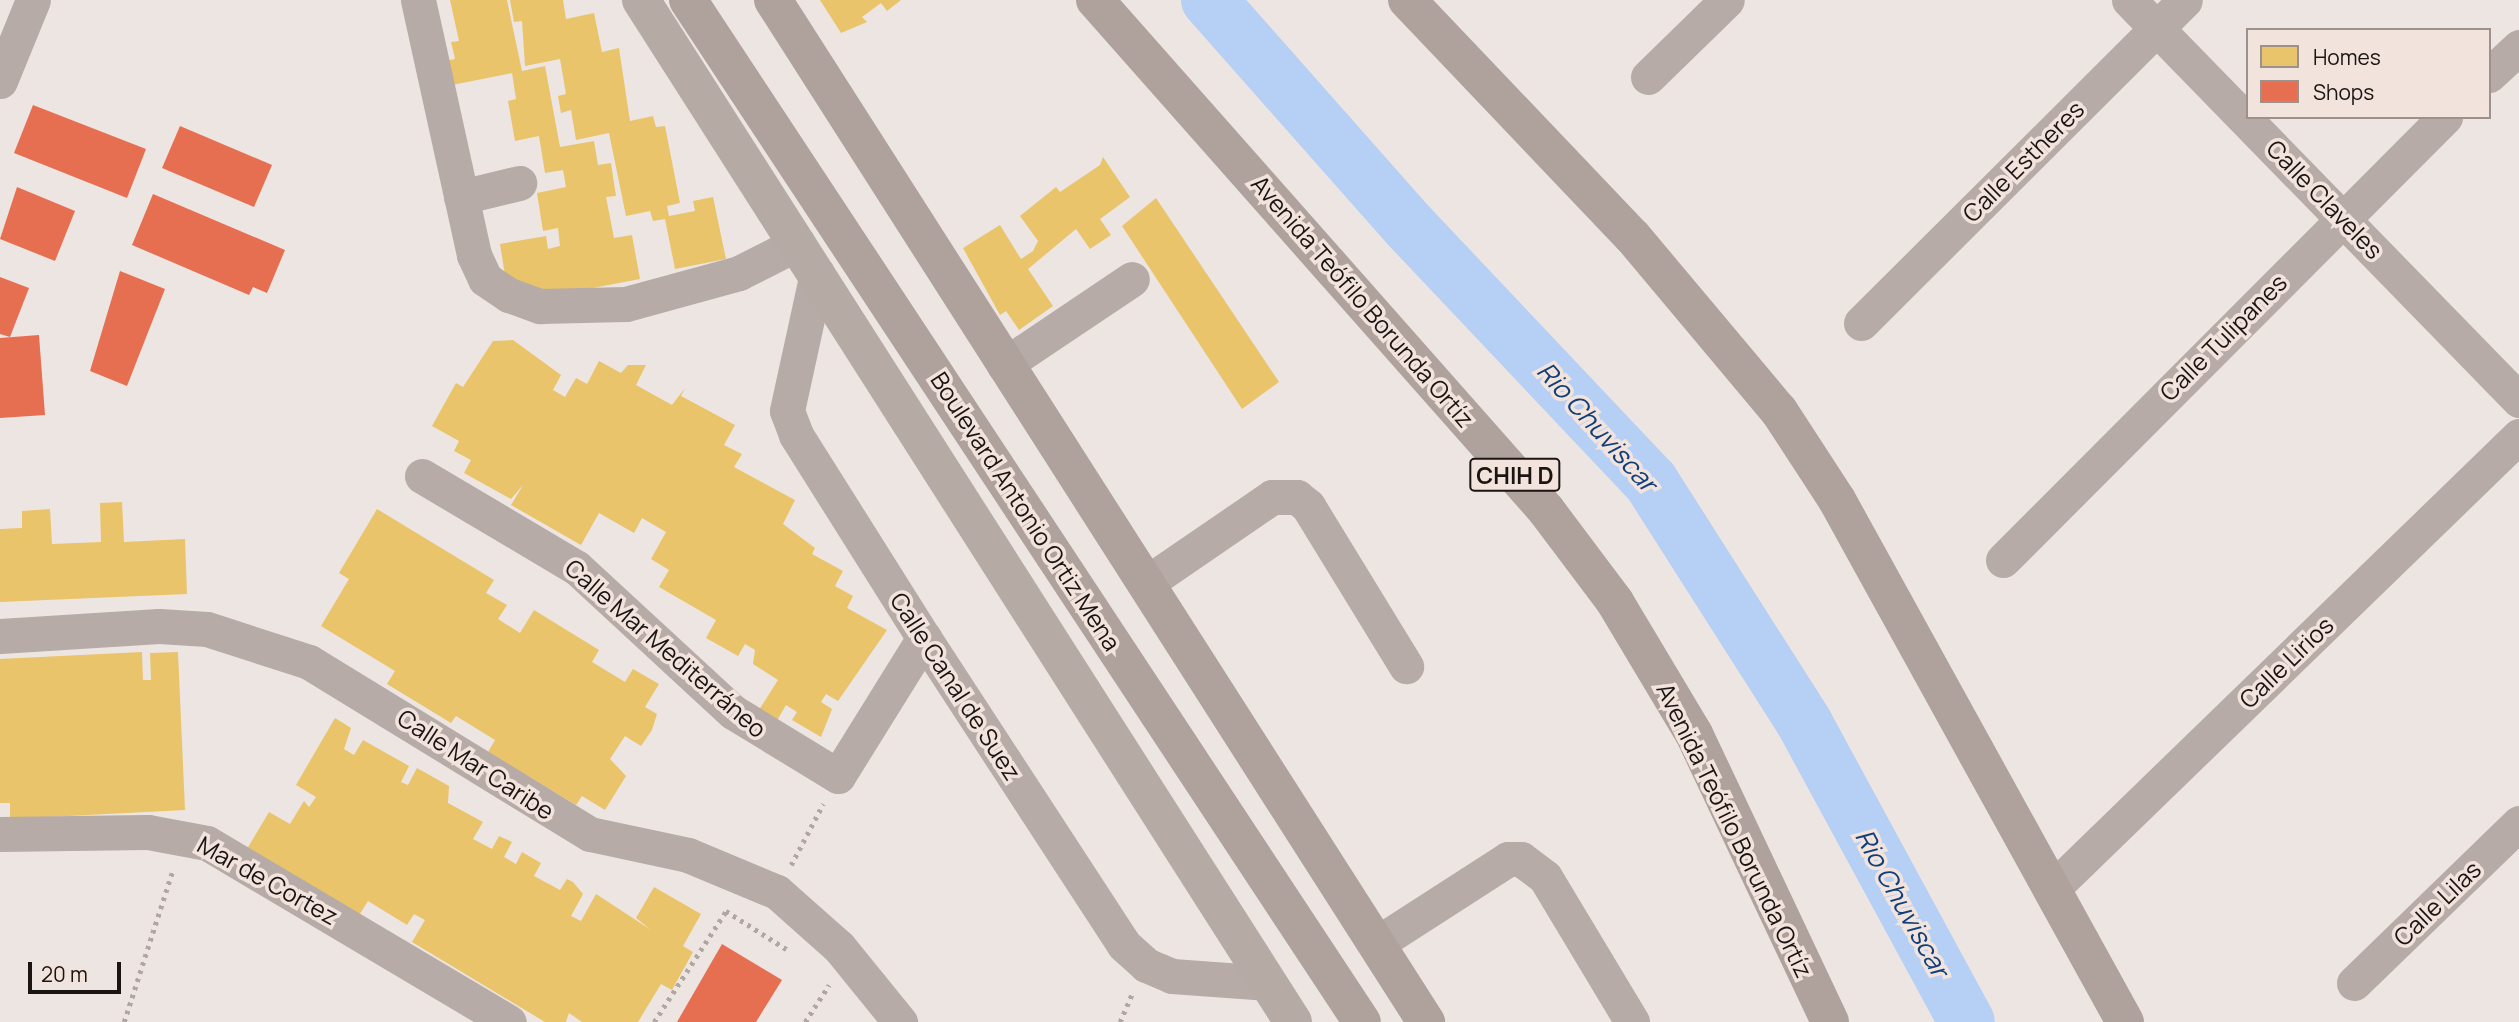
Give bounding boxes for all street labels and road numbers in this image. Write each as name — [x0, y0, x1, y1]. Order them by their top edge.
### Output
street label: Calle Estheres — [1956, 94, 2090, 228]
street label: Calle Claveles — [2261, 134, 2389, 264]
street label: Avenida Teófilo Borunda Ortíz — [1246, 169, 1480, 433]
street label: Calle Tulipanes — [2154, 268, 2292, 406]
street label: Boulevard Antonio Ortiz Mena — [925, 366, 1127, 656]
road number: CHIH D — [1468, 456, 1562, 495]
street label: Calle Mar Mediterráneo — [559, 553, 773, 743]
street label: Calle Canal de Suez — [885, 587, 1027, 785]
street label: Calle Lirios — [2233, 610, 2339, 714]
street label: Avenida Teófilo Borunda Ortíz — [1651, 678, 1819, 982]
street label: Calle Mar Caribe — [392, 703, 560, 825]
street label: Mar de Cortez — [193, 830, 343, 930]
street label: Calle Lilas — [2387, 854, 2487, 952]

